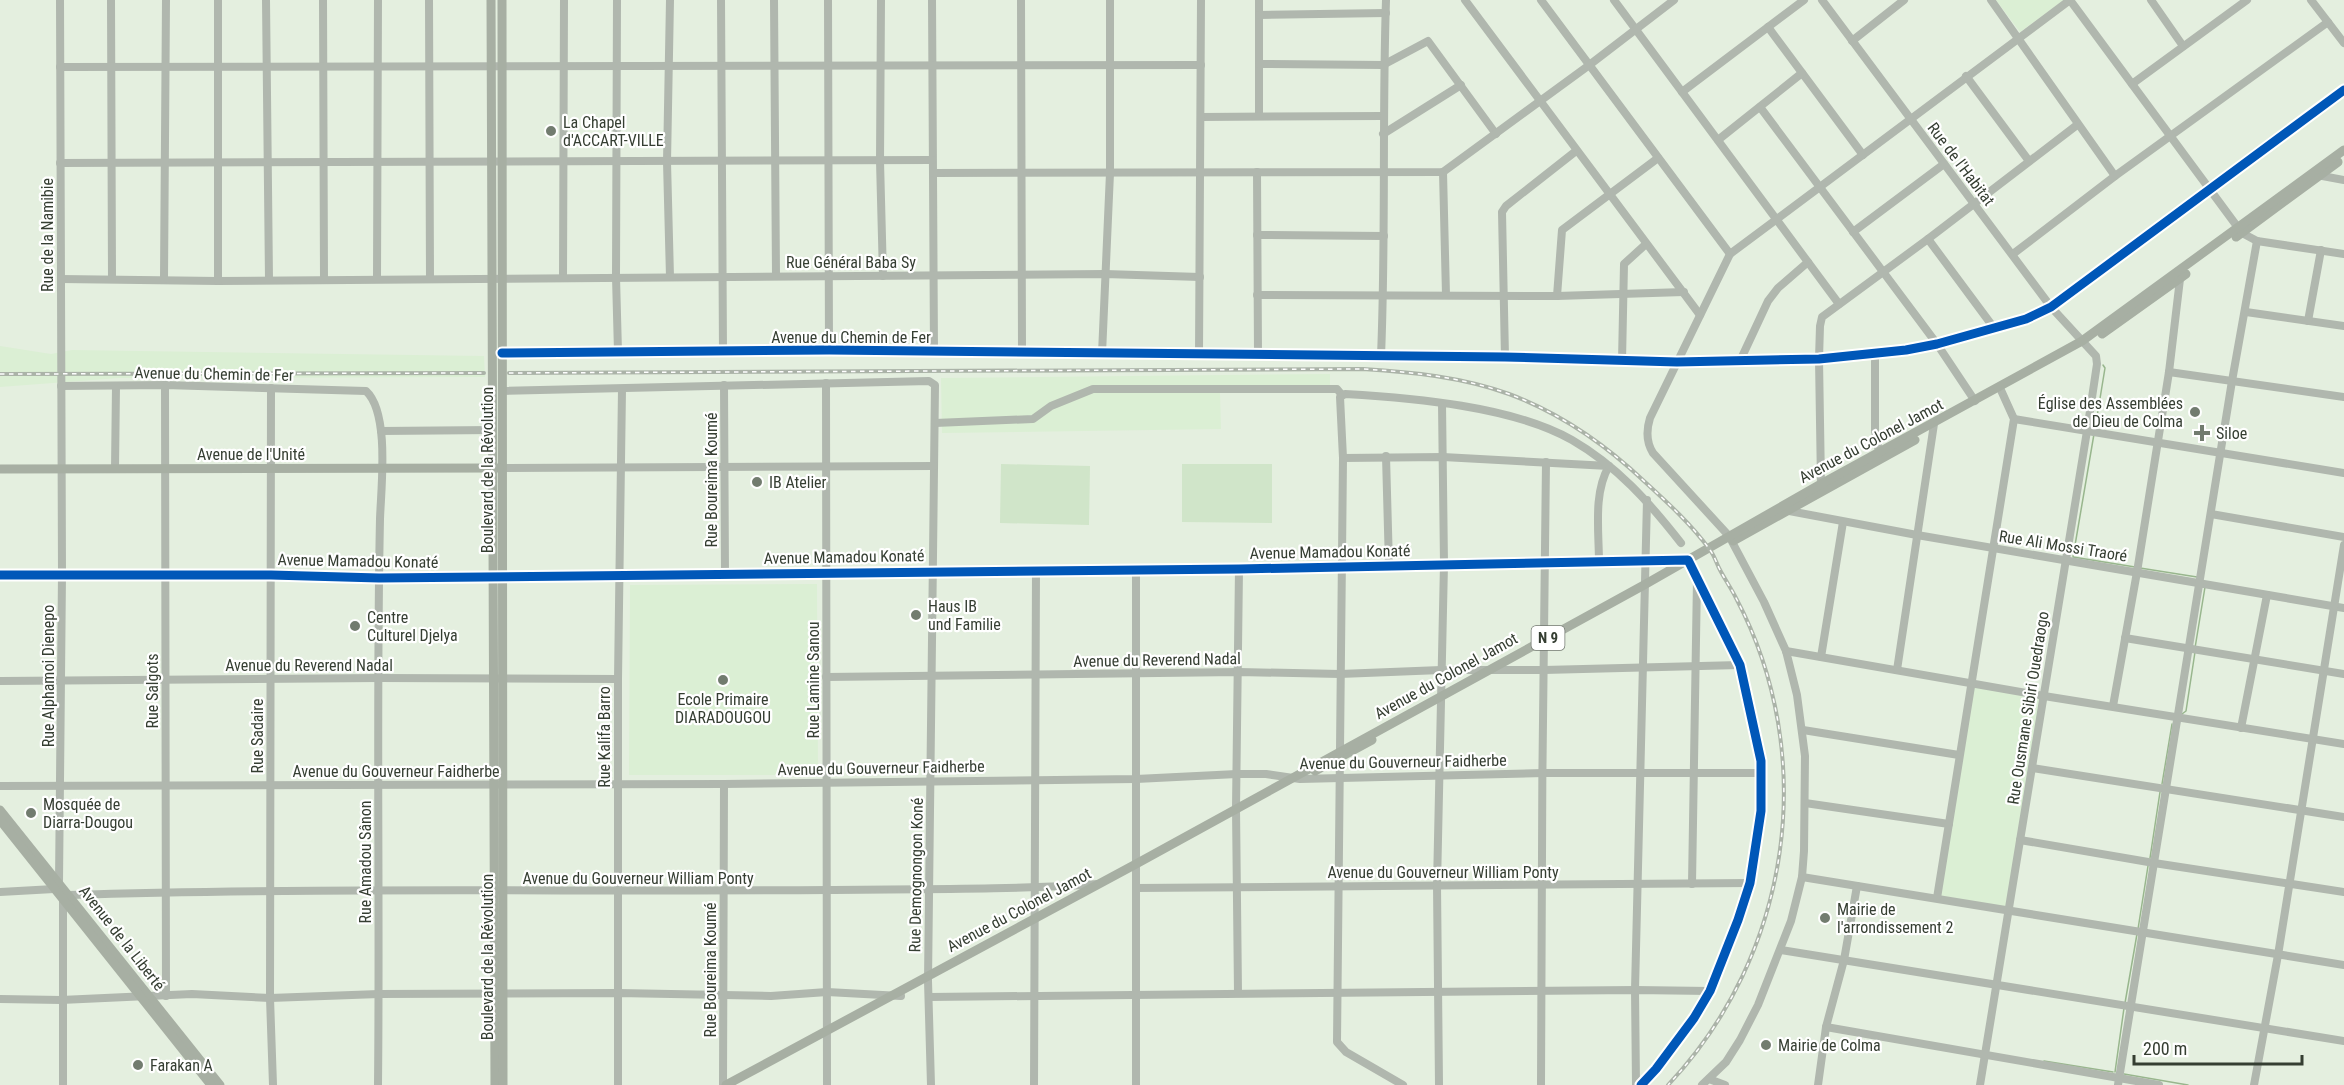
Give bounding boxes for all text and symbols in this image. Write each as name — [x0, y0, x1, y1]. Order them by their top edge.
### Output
place label: La Chapel d'ACCART-VILLE — [563, 113, 664, 150]
street label: Rue de l'Habitat — [1924, 119, 1999, 210]
marker: La Chapel d'ACCART-VILLE — [544, 124, 558, 138]
street label: Rue de la Namibie — [38, 178, 57, 292]
street label: Rue Général Baba Sy — [786, 253, 916, 272]
street label: Avenue du Chemin de Fer — [771, 328, 931, 347]
street label: Avenue du Chemin de Fer — [134, 363, 294, 385]
street label: Boulevard de la Révolution — [478, 387, 497, 553]
place label: Église des Assemblées de Dieu de Colma — [2038, 394, 2183, 431]
street label: Avenue du Colonel Jamot — [1796, 395, 1947, 487]
marker: Église des Assemblées de Dieu de Colma — [2188, 405, 2202, 419]
street label: Rue Boureima Koumé — [702, 412, 721, 548]
marker: Siloe — [2193, 424, 2211, 442]
place label: Siloe — [2216, 424, 2247, 443]
street label: Avenue de l'Unité — [197, 445, 305, 464]
place label: IB Atelier — [769, 473, 827, 492]
marker: IB Atelier — [750, 475, 764, 489]
street label: Rue Ali Mossi Traoré — [1998, 526, 2128, 566]
street label: Avenue Mamadou Konaté — [1249, 541, 1411, 563]
street label: Avenue Mamadou Konaté — [763, 546, 925, 568]
street label: Avenue Mamadou Konaté — [277, 550, 439, 572]
place label: Haus IB und Familie — [928, 597, 1001, 634]
street label: Rue Alphamoi Dienepo — [39, 605, 58, 747]
place label: Centre Culturel Djelya — [367, 608, 458, 645]
marker: Haus IB und Familie — [909, 608, 923, 622]
street label: Rue Ousmane Sibiri Ouedraogo — [2003, 610, 2053, 806]
marker: Centre Culturel Djelya — [348, 619, 362, 633]
street label: Rue Lamine Sanou — [804, 622, 823, 738]
road number: N 9 — [1532, 626, 1564, 650]
street label: Avenue du Colonel Jamot — [1371, 629, 1521, 723]
street label: Avenue du Reverend Nadal — [1073, 649, 1241, 671]
street label: Rue Salgots — [143, 654, 162, 728]
street label: Avenue du Reverend Nadal — [225, 656, 393, 675]
marker: Ecole Primaire DIARADOUGOU — [716, 673, 730, 687]
street label: Rue Kalifa Barro — [595, 686, 614, 788]
place label: Ecole Primaire DIARADOUGOU — [675, 690, 771, 727]
street label: Rue Sadaire — [248, 699, 267, 773]
street label: Avenue du Gouverneur Faidherbe — [1299, 751, 1507, 773]
street label: Avenue du Gouverneur Faidherbe — [777, 757, 985, 779]
street label: Avenue du Gouverneur Faidherbe — [292, 762, 500, 781]
place label: Mosquée de Diarra-Dougou — [43, 795, 133, 832]
street label: Rue Demognongon Koné — [905, 798, 927, 952]
street label: Rue Amadou Sânon — [356, 800, 375, 924]
marker: Mosquée de Diarra-Dougou — [24, 806, 38, 820]
street label: Avenue du Gouverneur William Ponty — [1327, 863, 1559, 882]
street label: Avenue du Colonel Jamot — [944, 864, 1095, 956]
street label: Avenue du Gouverneur William Ponty — [522, 869, 754, 888]
street label: Boulevard de la Révolution — [478, 874, 497, 1040]
street label: Avenue de la Liberté — [75, 882, 169, 994]
place label: Mairie de l'arrondissement 2 — [1837, 900, 1954, 937]
street label: Rue Boureima Koumé — [701, 902, 720, 1038]
marker: Mairie de l'arrondissement 2 — [1818, 911, 1832, 925]
scale bar — [2134, 1028, 2302, 1066]
place label: Mairie de Colma — [1778, 1036, 1881, 1055]
marker: Mairie de Colma — [1759, 1038, 1773, 1052]
text: 200 m — [2143, 1038, 2187, 1059]
place label: Farakan A — [150, 1056, 213, 1075]
marker: Farakan A — [131, 1058, 145, 1072]

